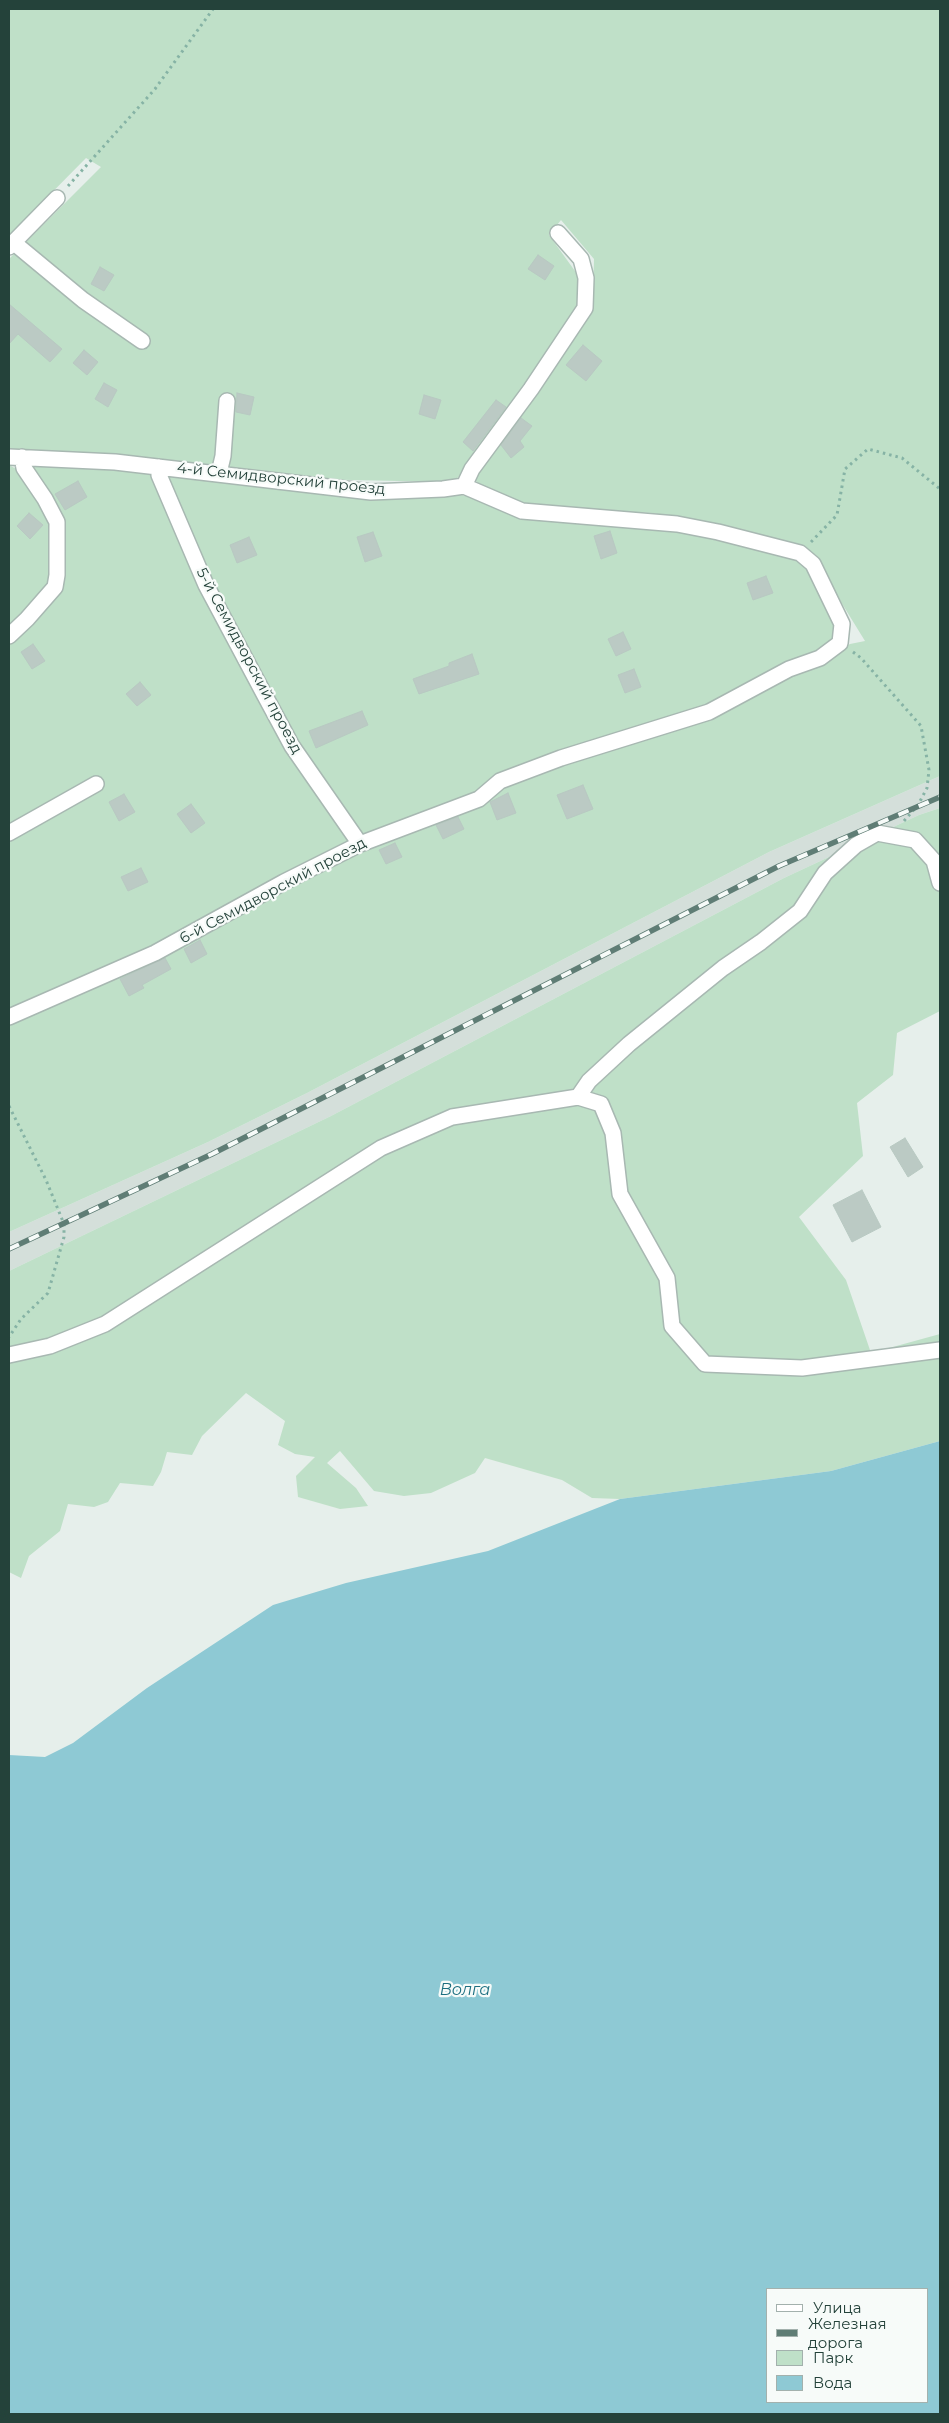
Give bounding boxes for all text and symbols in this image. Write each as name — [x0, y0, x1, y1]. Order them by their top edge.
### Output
street label: 4-й Семидворский проезд — [176, 459, 386, 499]
street label: 5-й Семидворский проезд — [192, 565, 306, 757]
street label: 6-й Семидворский проезд — [177, 834, 369, 948]
water label: Волга — [440, 1980, 490, 2000]
legend — [766, 2288, 929, 2403]
text: Улица — [813, 2298, 861, 2317]
text: Железная дорога — [808, 2314, 887, 2352]
text: Парк — [813, 2348, 853, 2367]
text: Вода — [813, 2373, 852, 2392]

